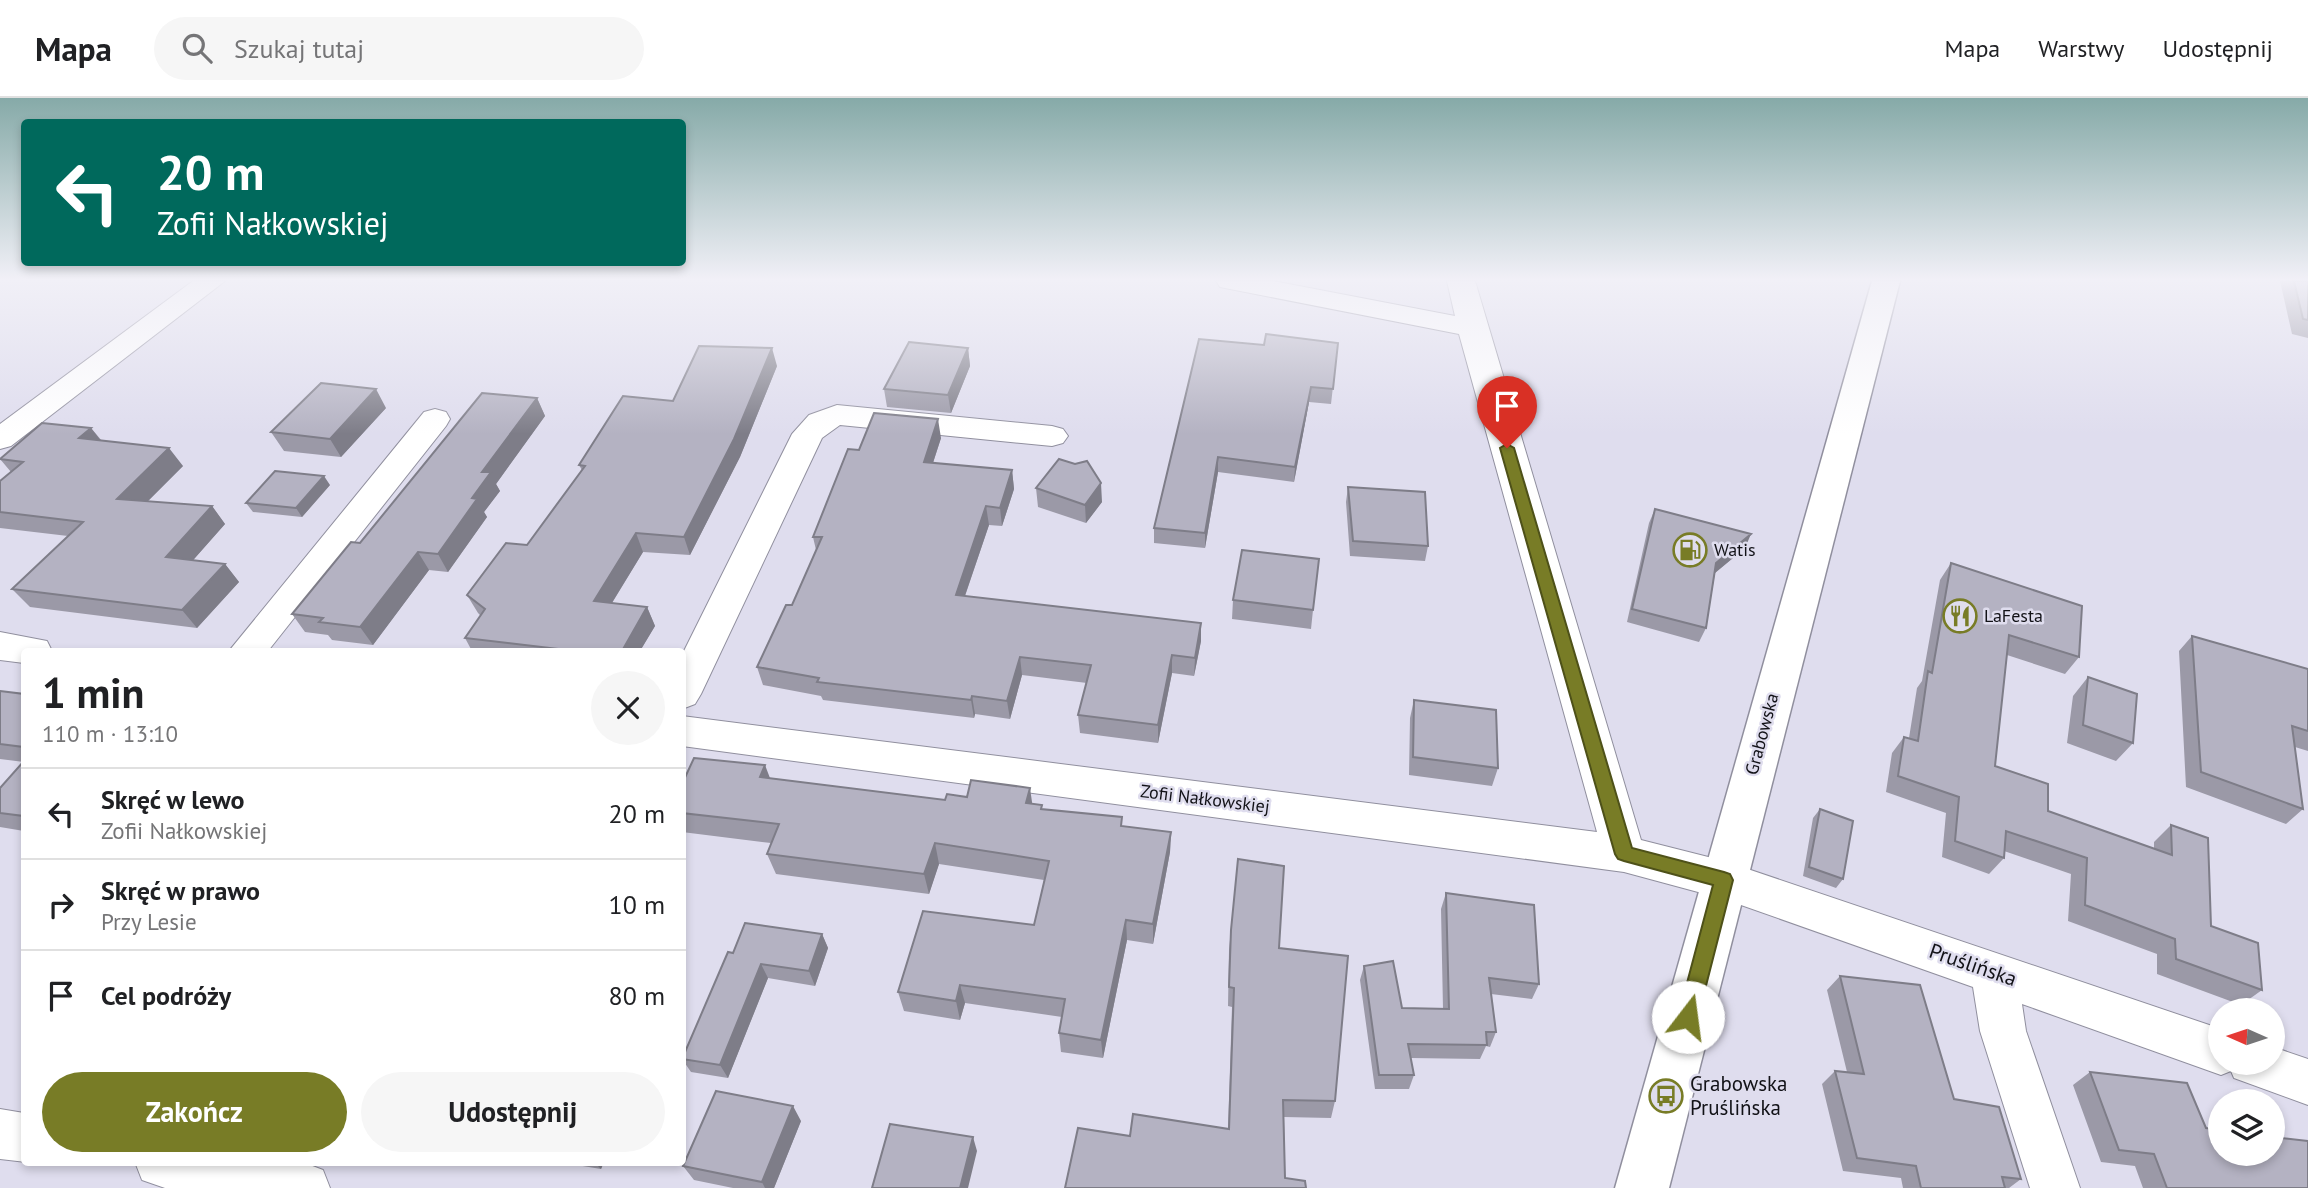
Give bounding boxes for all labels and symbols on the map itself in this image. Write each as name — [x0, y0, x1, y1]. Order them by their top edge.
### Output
pin — [1477, 376, 1537, 448]
fuel station icon: Watis — [1671, 531, 1709, 569]
place label: Watis — [1714, 538, 1756, 561]
restaurant icon: LaFesta — [1941, 597, 1979, 635]
place label: LaFesta — [1984, 604, 2043, 627]
street label: Grabowska — [1740, 691, 1783, 777]
street label: Zofii Nałkowskiej — [1139, 779, 1271, 818]
street label: Pruślińska — [1926, 937, 2021, 992]
position arrow — [1651, 980, 1725, 1054]
north arrow — [2208, 998, 2286, 1074]
place label: Grabowska Pruślińska — [1690, 1070, 1788, 1121]
bus stop icon: Grabowska Pruślińska — [1647, 1077, 1685, 1115]

